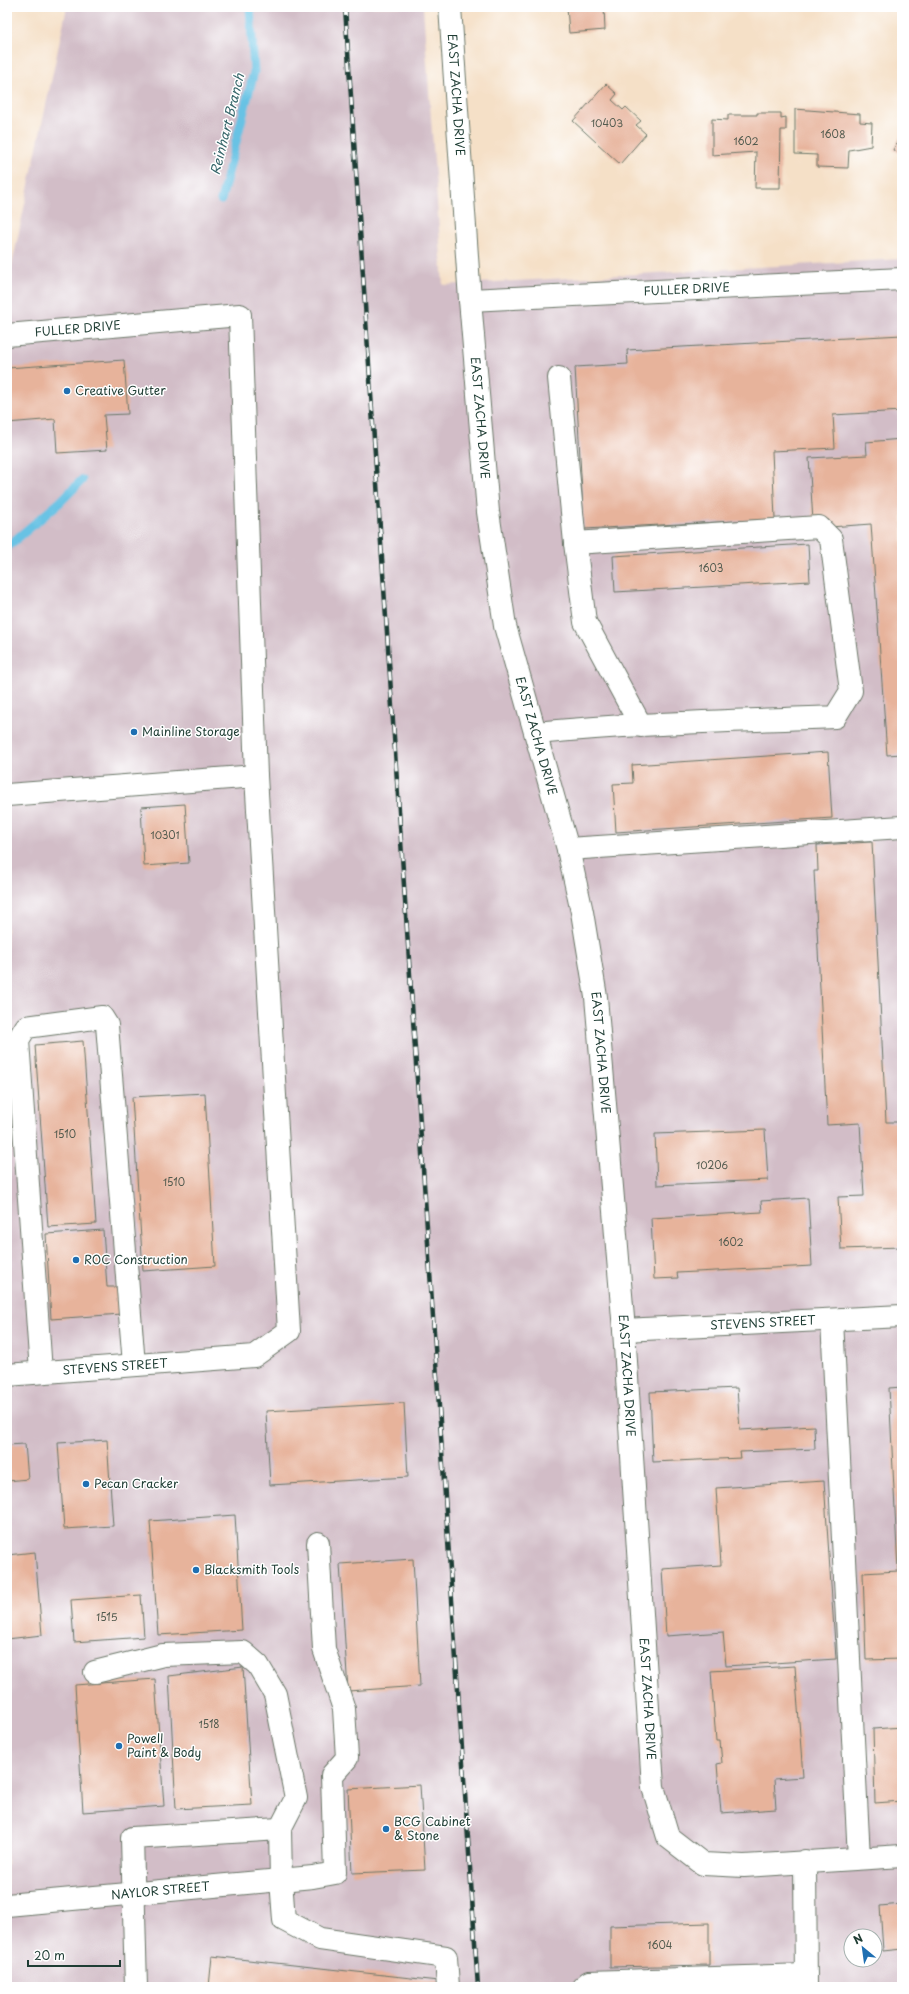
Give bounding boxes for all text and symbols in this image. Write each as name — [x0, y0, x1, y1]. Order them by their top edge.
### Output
street label: EAST ZACHA DRIVE — [444, 33, 470, 156]
water label: Reinhart Branch — [205, 71, 248, 176]
house number: 10403 — [591, 115, 623, 130]
house number: 1608 — [821, 126, 845, 141]
house number: 1602 — [733, 133, 759, 148]
street label: FULLER DRIVE — [643, 277, 730, 300]
street label: FULLER DRIVE — [34, 315, 121, 341]
street label: EAST ZACHA DRIVE — [467, 356, 495, 480]
place label: Creative Gutter — [75, 381, 166, 399]
marker: Creative Gutter — [62, 386, 72, 396]
house number: 1603 — [699, 560, 723, 575]
street label: EAST ZACHA DRIVE — [512, 674, 562, 797]
place label: Mainline Storage — [142, 722, 240, 740]
marker: Mainline Storage — [129, 727, 139, 737]
house number: 10301 — [151, 827, 180, 842]
street label: EAST ZACHA DRIVE — [587, 990, 616, 1114]
house number: 1510 — [54, 1126, 76, 1141]
house number: 10206 — [696, 1157, 728, 1172]
house number: 1510 — [163, 1174, 185, 1189]
house number: 1602 — [718, 1234, 744, 1249]
place label: ROC Construction — [84, 1250, 188, 1268]
marker: ROC Construction — [71, 1255, 81, 1265]
street label: STEVENS STREET — [710, 1310, 817, 1334]
street label: EAST ZACHA DRIVE — [615, 1314, 641, 1437]
street label: STEVENS STREET — [62, 1353, 169, 1379]
place label: Pecan Cracker — [94, 1474, 179, 1492]
marker: Pecan Cracker — [81, 1479, 91, 1489]
place label: Blacksmith Tools — [204, 1560, 300, 1578]
marker: Blacksmith Tools — [191, 1565, 201, 1575]
house number: 1515 — [96, 1609, 118, 1624]
street label: EAST ZACHA DRIVE — [636, 1637, 661, 1761]
house number: 1518 — [198, 1716, 220, 1731]
place label: Powell Paint & Body — [127, 1729, 201, 1761]
marker: Powell Paint & Body — [114, 1741, 124, 1751]
place label: BCG Cabinet & Stone — [394, 1812, 471, 1844]
marker: BCG Cabinet & Stone — [381, 1824, 391, 1834]
street label: NAYLOR STREET — [110, 1876, 211, 1903]
north arrow — [843, 1928, 883, 1968]
text: N — [850, 1929, 866, 1948]
house number: 1604 — [648, 1937, 673, 1952]
scale bar — [28, 1942, 120, 1968]
text: 20 m — [34, 1946, 65, 1964]

